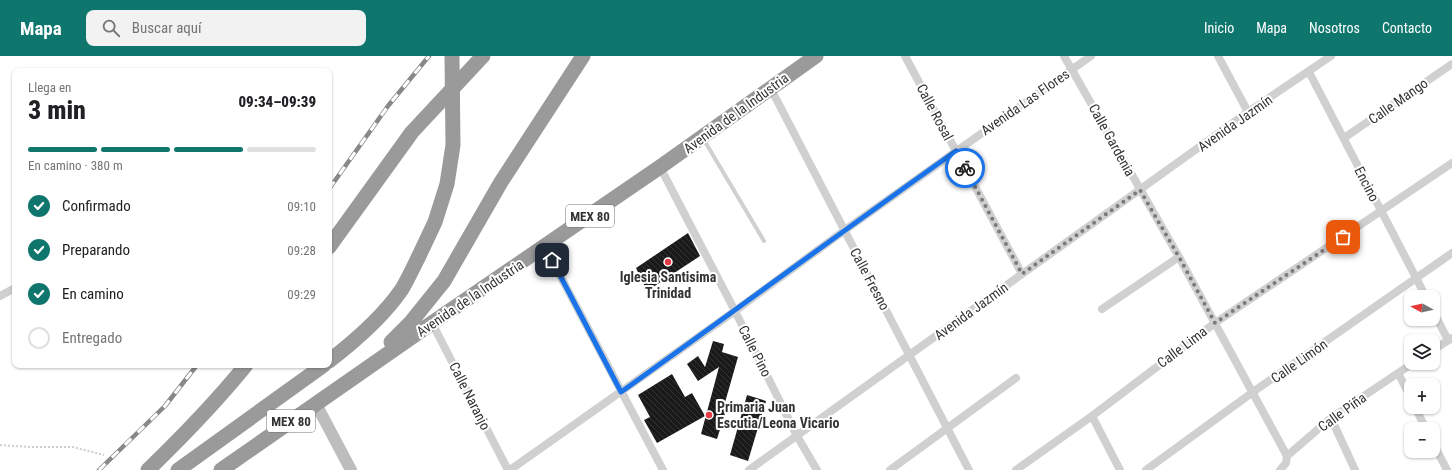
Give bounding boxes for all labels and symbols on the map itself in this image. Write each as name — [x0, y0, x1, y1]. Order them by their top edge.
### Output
street label: Avenida Las Flores — [978, 66, 1072, 138]
street label: Avenida de la Industria — [680, 70, 792, 156]
street label: Calle Mango — [1365, 75, 1431, 127]
street label: Calle Rosal — [913, 81, 957, 143]
street label: Avenida Jazmín — [1195, 91, 1275, 155]
street label: Calle Gardenia — [1086, 101, 1138, 179]
courier — [945, 148, 985, 188]
street label: Encino — [1351, 164, 1383, 204]
road number: MEX 80 — [566, 205, 614, 227]
pin — [1326, 220, 1360, 254]
pin — [535, 243, 569, 277]
street label: Calle Fresno — [847, 245, 893, 313]
street label: Avenida de la Industria — [413, 256, 527, 340]
marker: Iglesia Santisima Trinidad — [663, 257, 673, 267]
place label: Iglesia Santisima Trinidad — [620, 269, 717, 301]
street label: Avenida Jazmín — [931, 279, 1011, 343]
north arrow — [1404, 290, 1440, 326]
street label: Calle Pino — [735, 323, 775, 379]
street label: Calle Lima — [1154, 323, 1210, 371]
street label: Calle Limón — [1268, 336, 1330, 386]
street label: Calle Naranjo — [446, 359, 494, 433]
street label: Calle Piña — [1315, 389, 1369, 435]
place label: Primaria Juan Escutia/Leona Vicario — [717, 399, 840, 431]
road number: MEX 80 — [267, 410, 315, 432]
marker: Primaria Juan Escutia/Leona Vicario — [704, 410, 714, 420]

